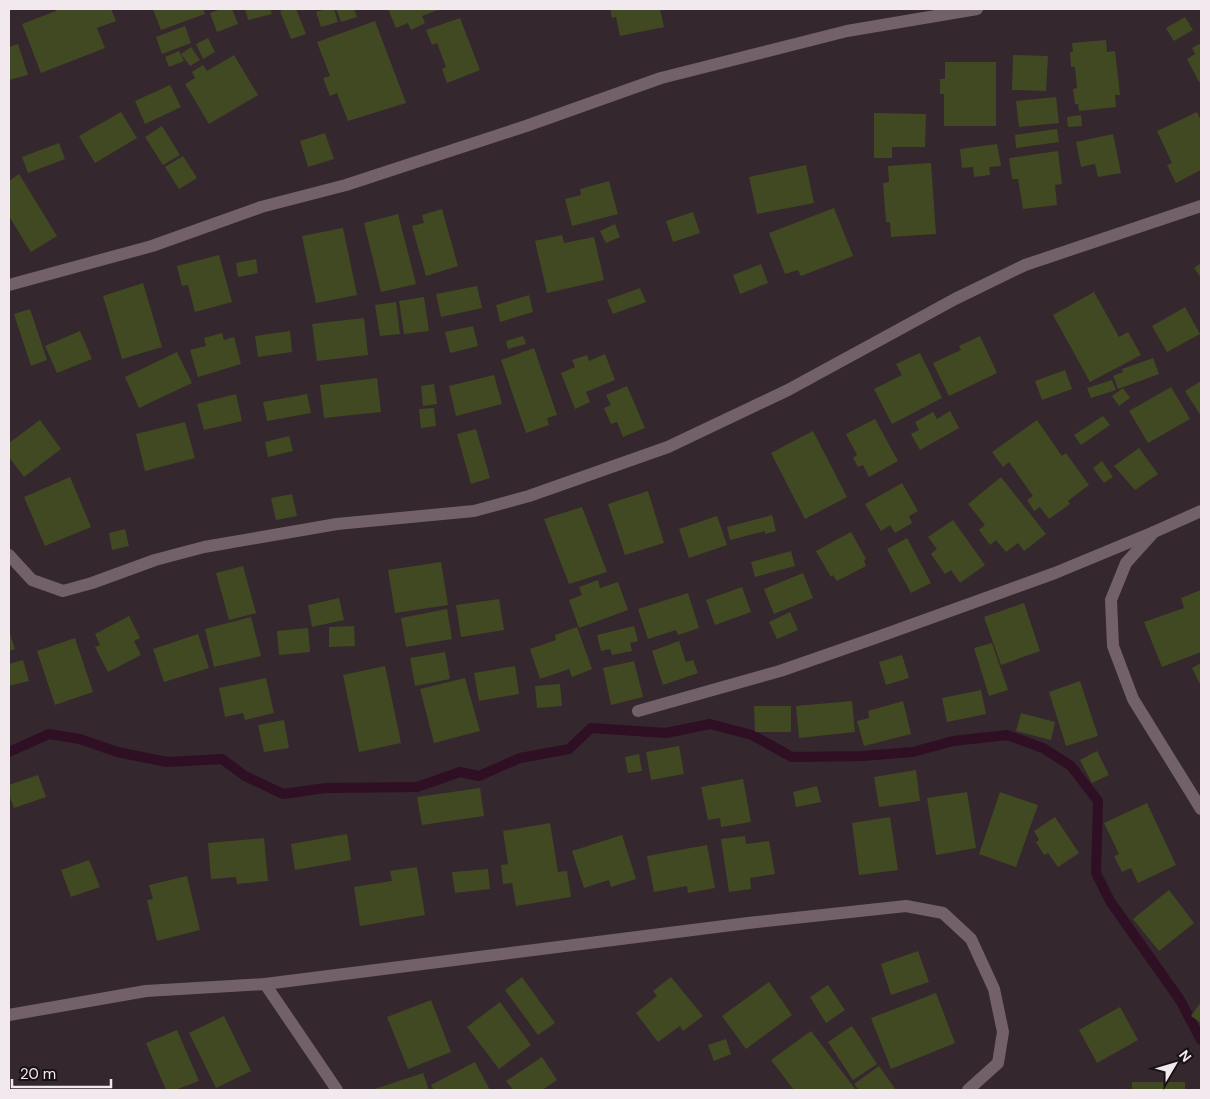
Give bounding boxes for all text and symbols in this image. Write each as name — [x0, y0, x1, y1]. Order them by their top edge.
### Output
north arrow — [1150, 1039, 1200, 1089]
text: N — [1175, 1046, 1195, 1066]
scale bar — [12, 1056, 111, 1088]
text: 20 m — [20, 1064, 56, 1084]

